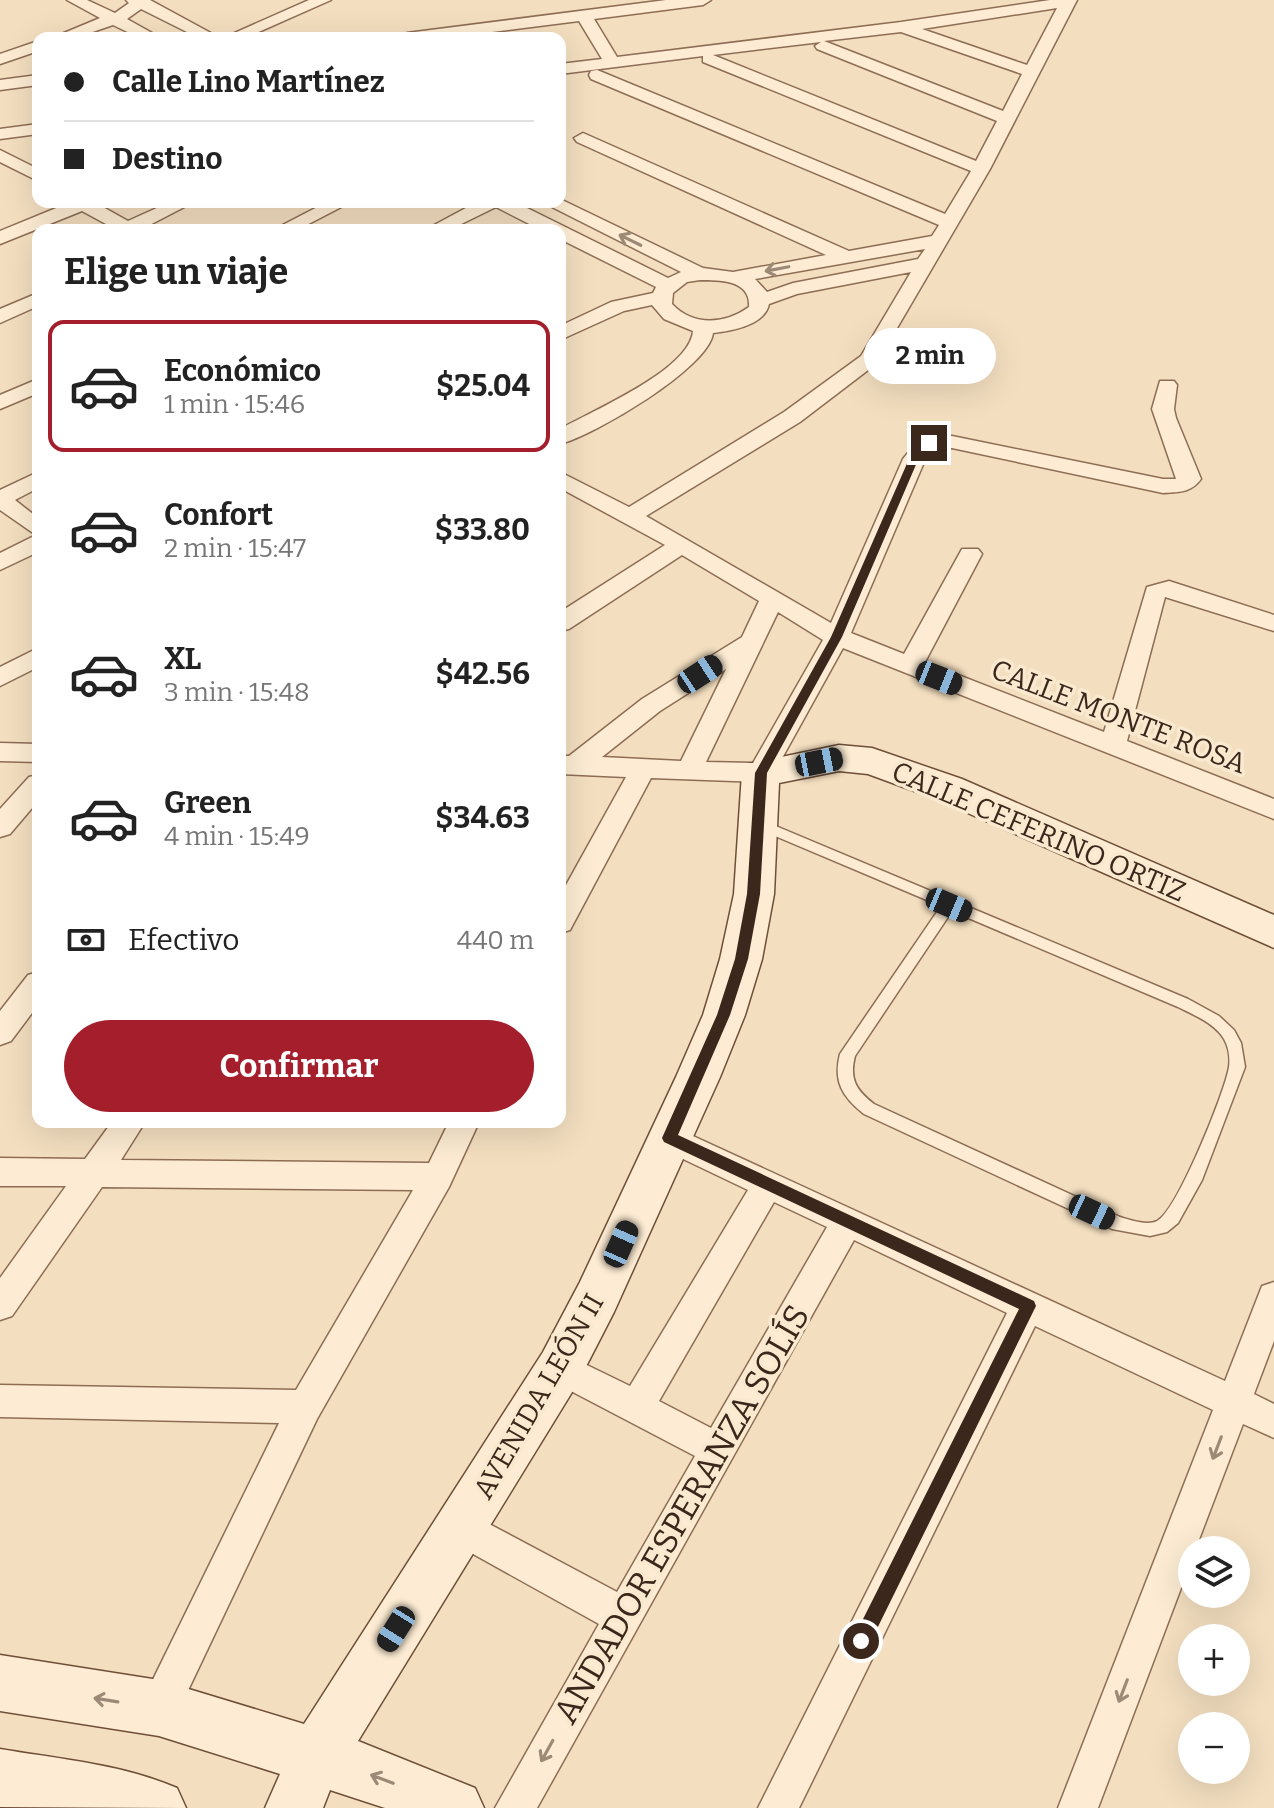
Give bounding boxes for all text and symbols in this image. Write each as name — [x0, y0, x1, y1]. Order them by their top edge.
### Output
text: Calle Lino Martínez — [112, 64, 385, 100]
text: Destino — [112, 141, 223, 177]
one-way arrow — [618, 232, 642, 247]
text: Elige un viaje — [64, 250, 288, 294]
one-way arrow — [765, 262, 790, 277]
callout: 2 min — [863, 327, 995, 383]
text: 2 min — [895, 340, 965, 371]
icon: car — [68, 350, 140, 422]
text: Económico — [164, 353, 321, 389]
text: $25.04 — [436, 368, 530, 404]
text: 1 min · 15:46 — [164, 389, 305, 420]
route end — [911, 425, 947, 461]
icon: car — [68, 494, 140, 566]
text: Confort — [164, 497, 273, 533]
text: $33.80 — [435, 512, 530, 548]
text: 2 min · 15:47 — [164, 533, 306, 564]
icon: car — [68, 638, 140, 710]
text: XL — [164, 641, 201, 677]
car — [673, 651, 727, 697]
street label: CALLE MONTE ROSA — [987, 653, 1251, 780]
text: $42.56 — [436, 656, 530, 692]
car — [912, 658, 966, 698]
text: 3 min · 15:48 — [164, 677, 310, 708]
car — [793, 746, 845, 778]
street label: CALLE CEFERINO ORTIZ — [887, 755, 1191, 908]
icon: car — [68, 782, 140, 854]
text: Green — [164, 785, 251, 821]
text: $34.63 — [435, 800, 530, 836]
text: 4 min · 15:49 — [164, 821, 310, 852]
car — [922, 885, 976, 925]
icon: cash — [64, 918, 108, 962]
text: Efectivo — [128, 922, 240, 958]
text: 440 m — [457, 925, 534, 956]
button: Confirmar — [64, 1020, 534, 1112]
car — [1065, 1191, 1119, 1233]
car — [600, 1217, 642, 1271]
street label: AVENIDA LEÓN II — [466, 1288, 610, 1504]
street label: ANDADOR ESPERANZA SOLÍS — [545, 1298, 818, 1731]
one-way arrow — [1209, 1435, 1223, 1460]
map controls — [1178, 1536, 1250, 1784]
button: layers — [1178, 1536, 1250, 1608]
car — [373, 1602, 419, 1656]
route start — [843, 1623, 879, 1659]
button: + — [1178, 1624, 1250, 1696]
one-way arrow — [1115, 1678, 1129, 1703]
one-way arrow — [94, 1692, 119, 1707]
button: − — [1178, 1712, 1250, 1784]
one-way arrow — [538, 1739, 554, 1762]
one-way arrow — [370, 1771, 395, 1785]

